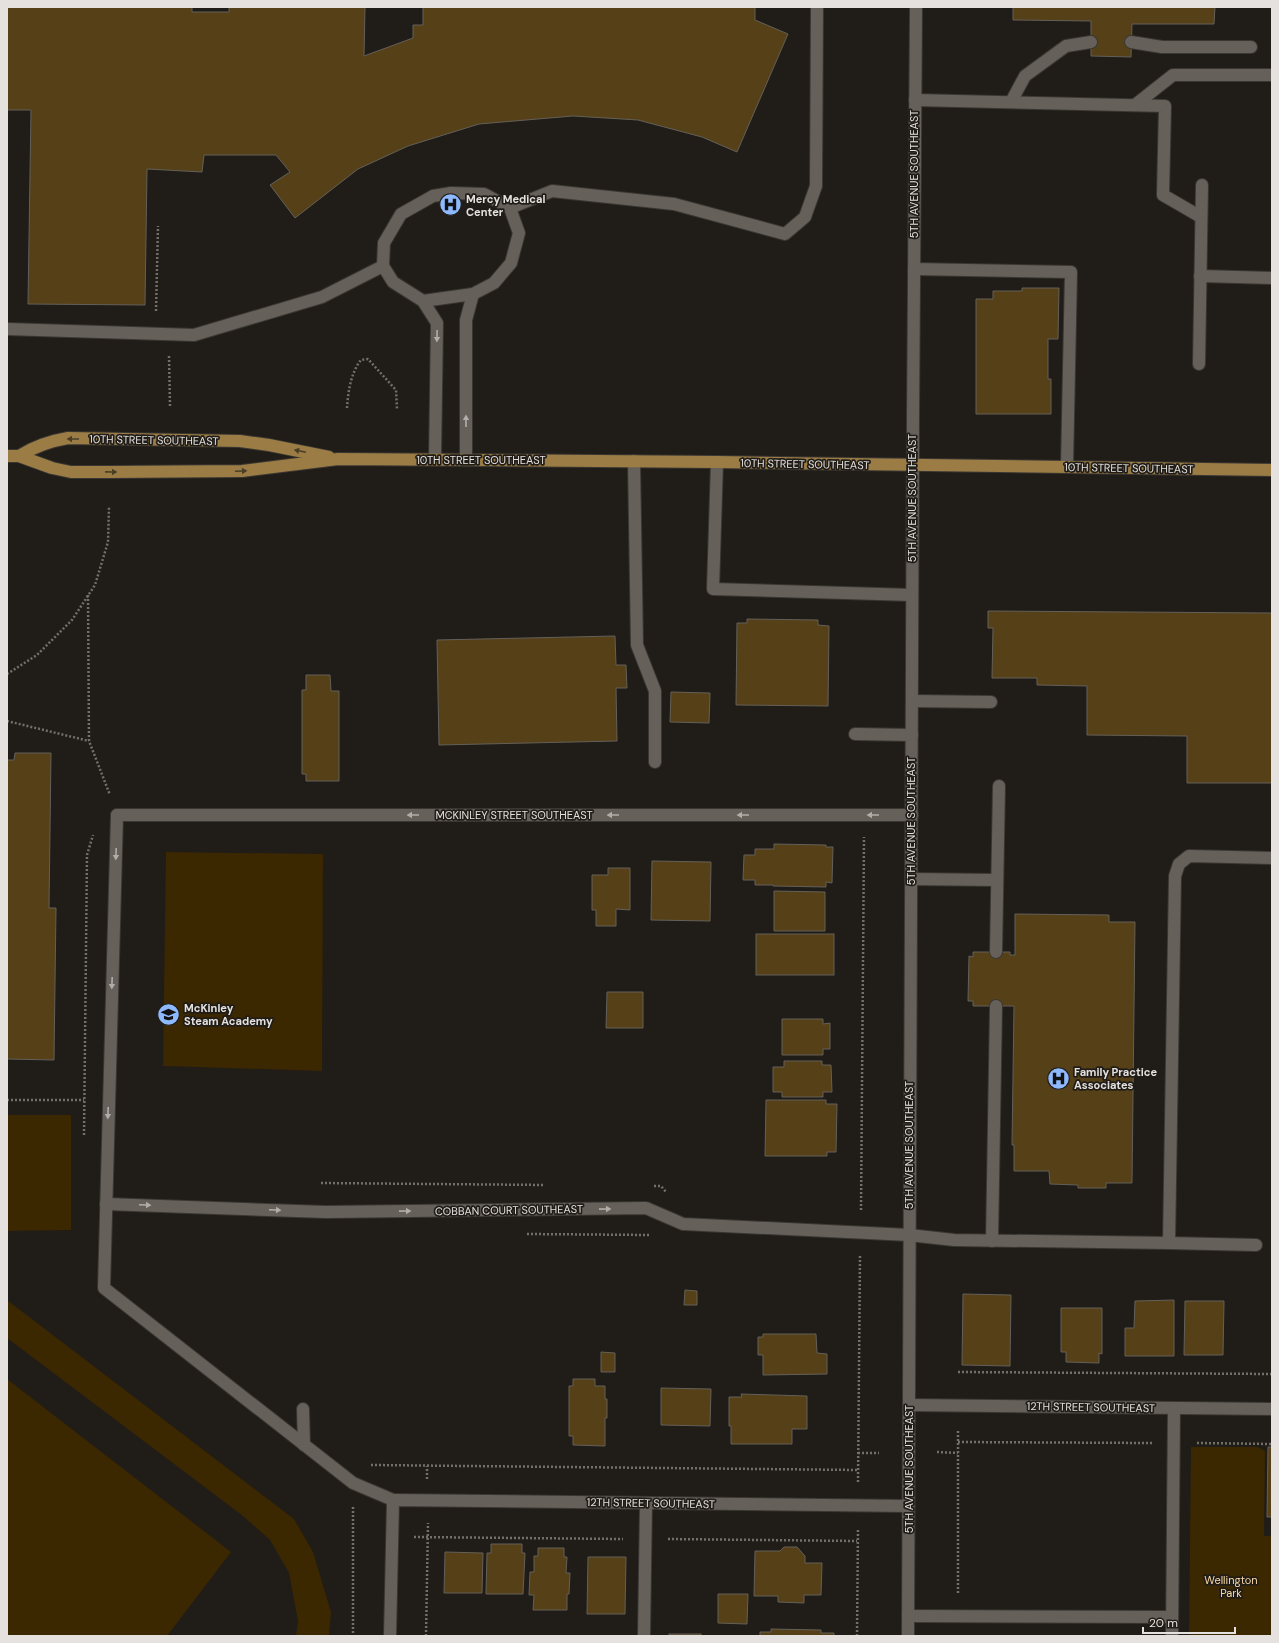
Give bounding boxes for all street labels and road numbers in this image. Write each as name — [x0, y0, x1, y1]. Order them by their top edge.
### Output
street label: 5TH AVENUE SOUTHEAST — [907, 110, 921, 238]
street label: 10TH STREET SOUTHEAST — [89, 432, 219, 448]
street label: 5TH AVENUE SOUTHEAST — [905, 434, 919, 562]
street label: 10TH STREET SOUTHEAST — [416, 453, 546, 467]
street label: 10TH STREET SOUTHEAST — [740, 456, 870, 472]
street label: 10TH STREET SOUTHEAST — [1064, 460, 1194, 476]
street label: 5TH AVENUE SOUTHEAST — [904, 757, 918, 885]
street label: MCKINLEY STREET SOUTHEAST — [435, 808, 593, 822]
street label: 5TH AVENUE SOUTHEAST — [902, 1081, 916, 1209]
street label: COBBAN COURT SOUTHEAST — [435, 1202, 583, 1218]
street label: 12TH STREET SOUTHEAST — [1027, 1399, 1155, 1415]
street label: 5TH AVENUE SOUTHEAST — [902, 1405, 916, 1533]
street label: 12TH STREET SOUTHEAST — [587, 1495, 715, 1511]

